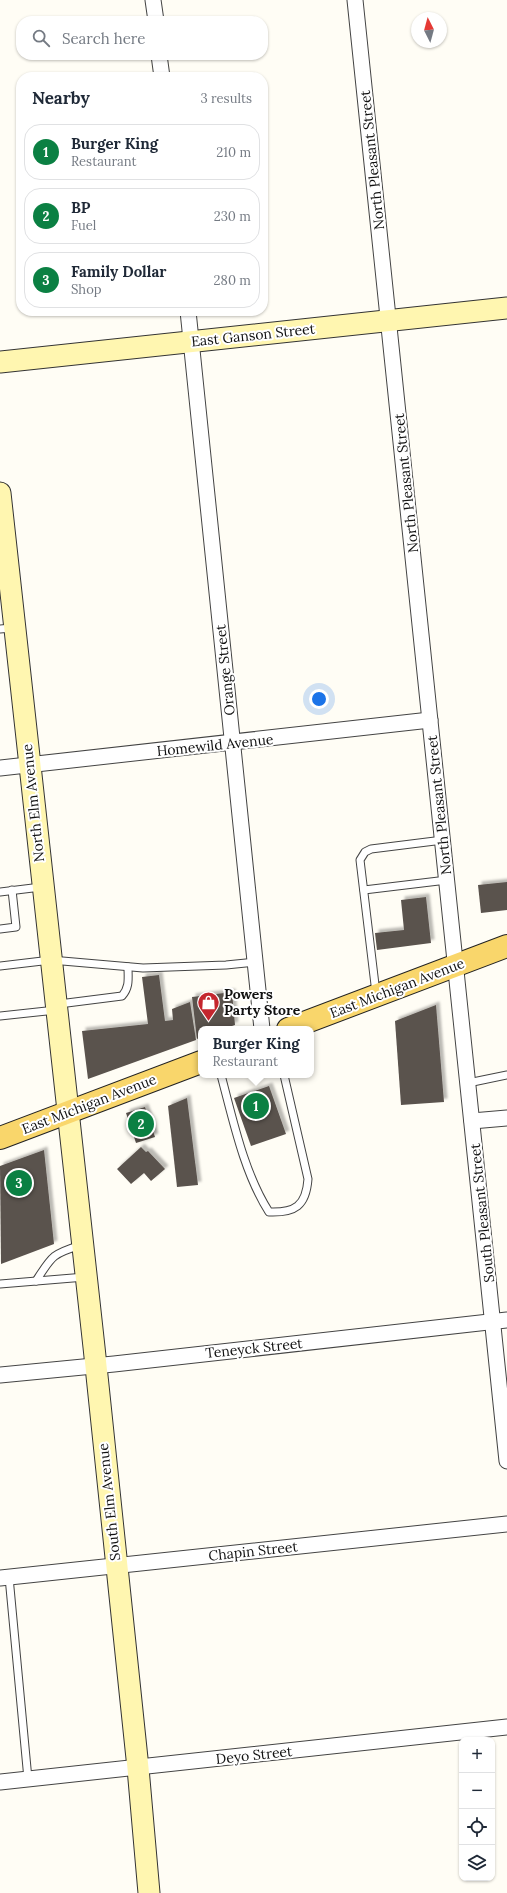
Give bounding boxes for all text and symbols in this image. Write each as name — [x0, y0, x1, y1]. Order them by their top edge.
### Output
north arrow — [411, 12, 447, 48]
search box — [16, 16, 268, 60]
icon: search — [30, 27, 52, 49]
text: Search here — [62, 29, 145, 48]
text: Nearby — [32, 87, 90, 109]
street label: North Pleasant Street — [356, 89, 388, 231]
text: 3 results — [200, 90, 252, 107]
text: Burger King — [71, 134, 158, 153]
text: 1 — [43, 144, 49, 161]
text: 210 m — [216, 144, 251, 161]
text: Restaurant — [71, 153, 137, 170]
text: BP — [71, 198, 90, 217]
text: 2 — [43, 208, 49, 225]
text: 230 m — [214, 208, 251, 225]
text: Fuel — [71, 217, 96, 234]
text: Family Dollar — [71, 262, 167, 281]
text: 3 — [42, 272, 50, 289]
text: 280 m — [214, 272, 251, 289]
text: Shop — [71, 281, 102, 298]
street label: East Ganson Street — [190, 319, 316, 350]
street label: North Pleasant Street — [390, 412, 422, 554]
street label: Orange Street — [211, 623, 239, 716]
your location — [309, 689, 329, 709]
street label: Homewild Avenue — [156, 730, 275, 760]
street label: North Pleasant Street — [423, 734, 455, 876]
street label: North Elm Avenue — [18, 743, 48, 863]
street label: East Michigan Avenue — [327, 954, 467, 1022]
place label: Powers Party Store — [224, 985, 301, 1019]
shop icon: Powers Party Store — [196, 989, 222, 1022]
popup — [198, 1026, 314, 1078]
text: Burger King — [212, 1034, 300, 1053]
text: Restaurant — [212, 1053, 278, 1070]
street label: East Michigan Avenue — [19, 1070, 159, 1138]
pin: 1 — [243, 1091, 269, 1121]
pin: 2 — [128, 1109, 154, 1139]
street label: South Pleasant Street — [466, 1142, 498, 1283]
pin: 3 — [6, 1168, 32, 1198]
street label: Teneyck Street — [205, 1334, 304, 1362]
street label: South Elm Avenue — [94, 1442, 124, 1562]
street label: Chapin Street — [208, 1537, 299, 1565]
map controls — [459, 1737, 495, 1881]
button: + — [459, 1737, 495, 1773]
street label: Deyo Street — [215, 1742, 294, 1768]
button: − — [459, 1773, 495, 1809]
button: locate — [459, 1809, 495, 1845]
button: layers — [459, 1845, 495, 1881]

